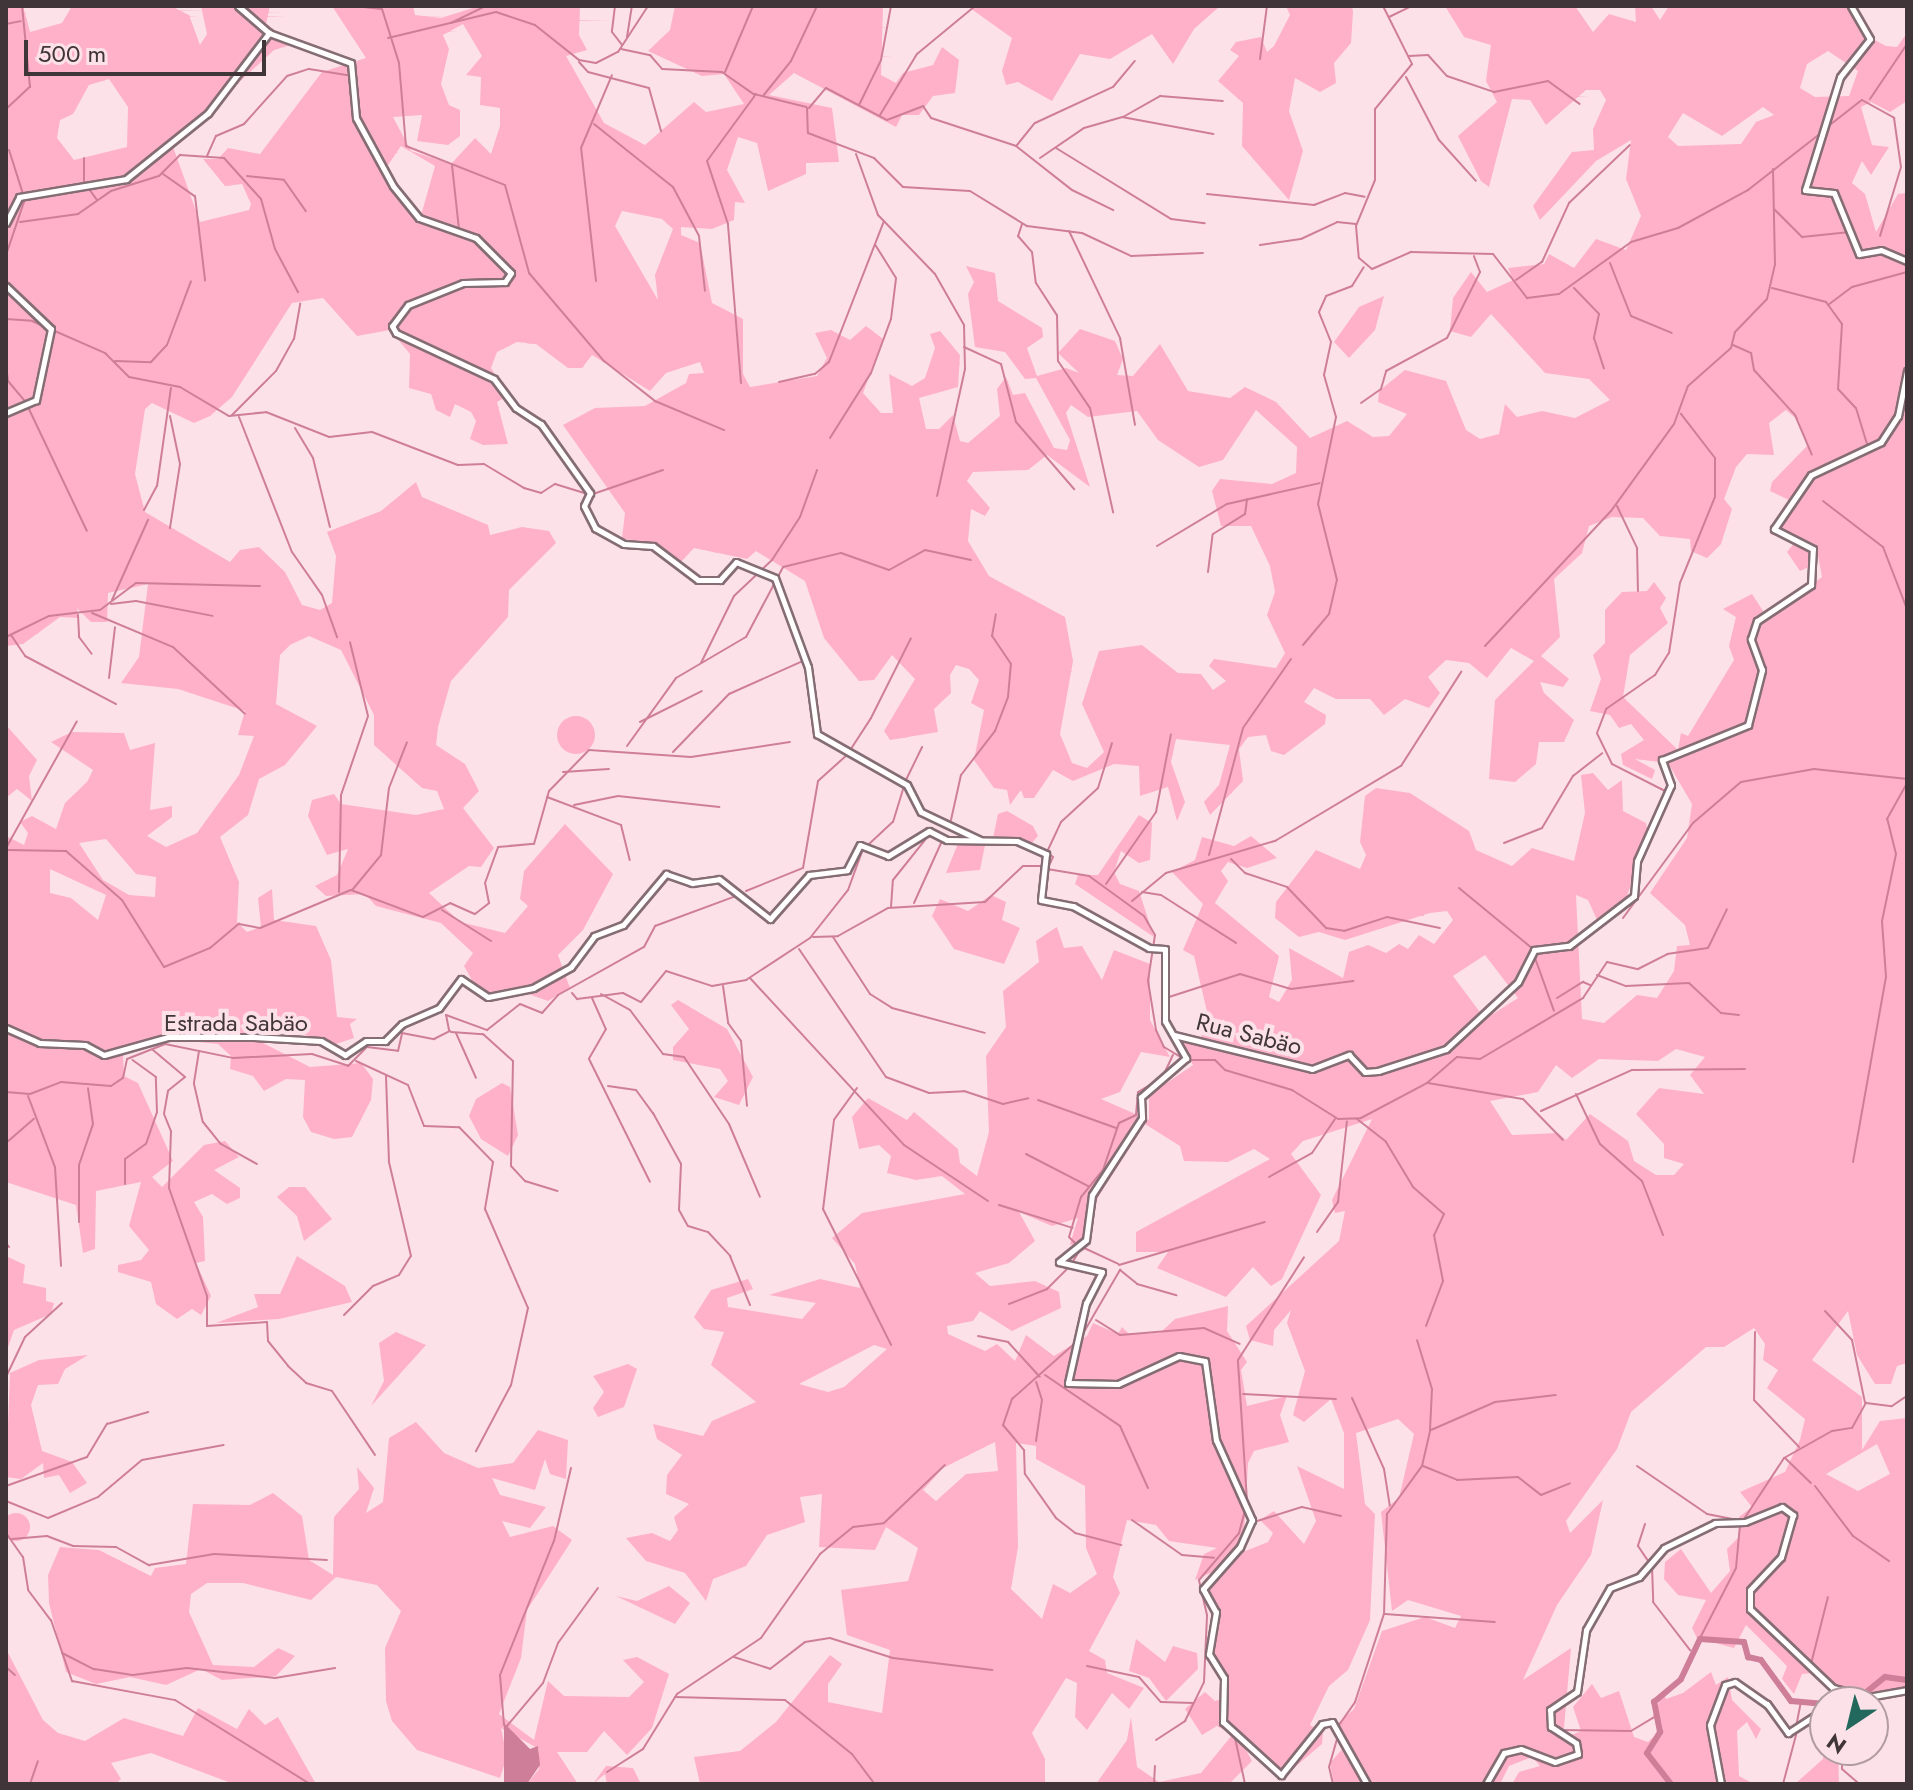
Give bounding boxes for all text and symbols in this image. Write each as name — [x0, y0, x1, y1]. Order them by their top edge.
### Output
scale bar — [28, 24, 270, 74]
text: 500 m — [38, 36, 106, 71]
street label: Rua Sabäo — [1193, 1007, 1305, 1061]
street label: Estrada Sabäo — [164, 1009, 308, 1037]
north arrow — [1809, 1686, 1889, 1766]
text: N — [1820, 1726, 1853, 1762]

